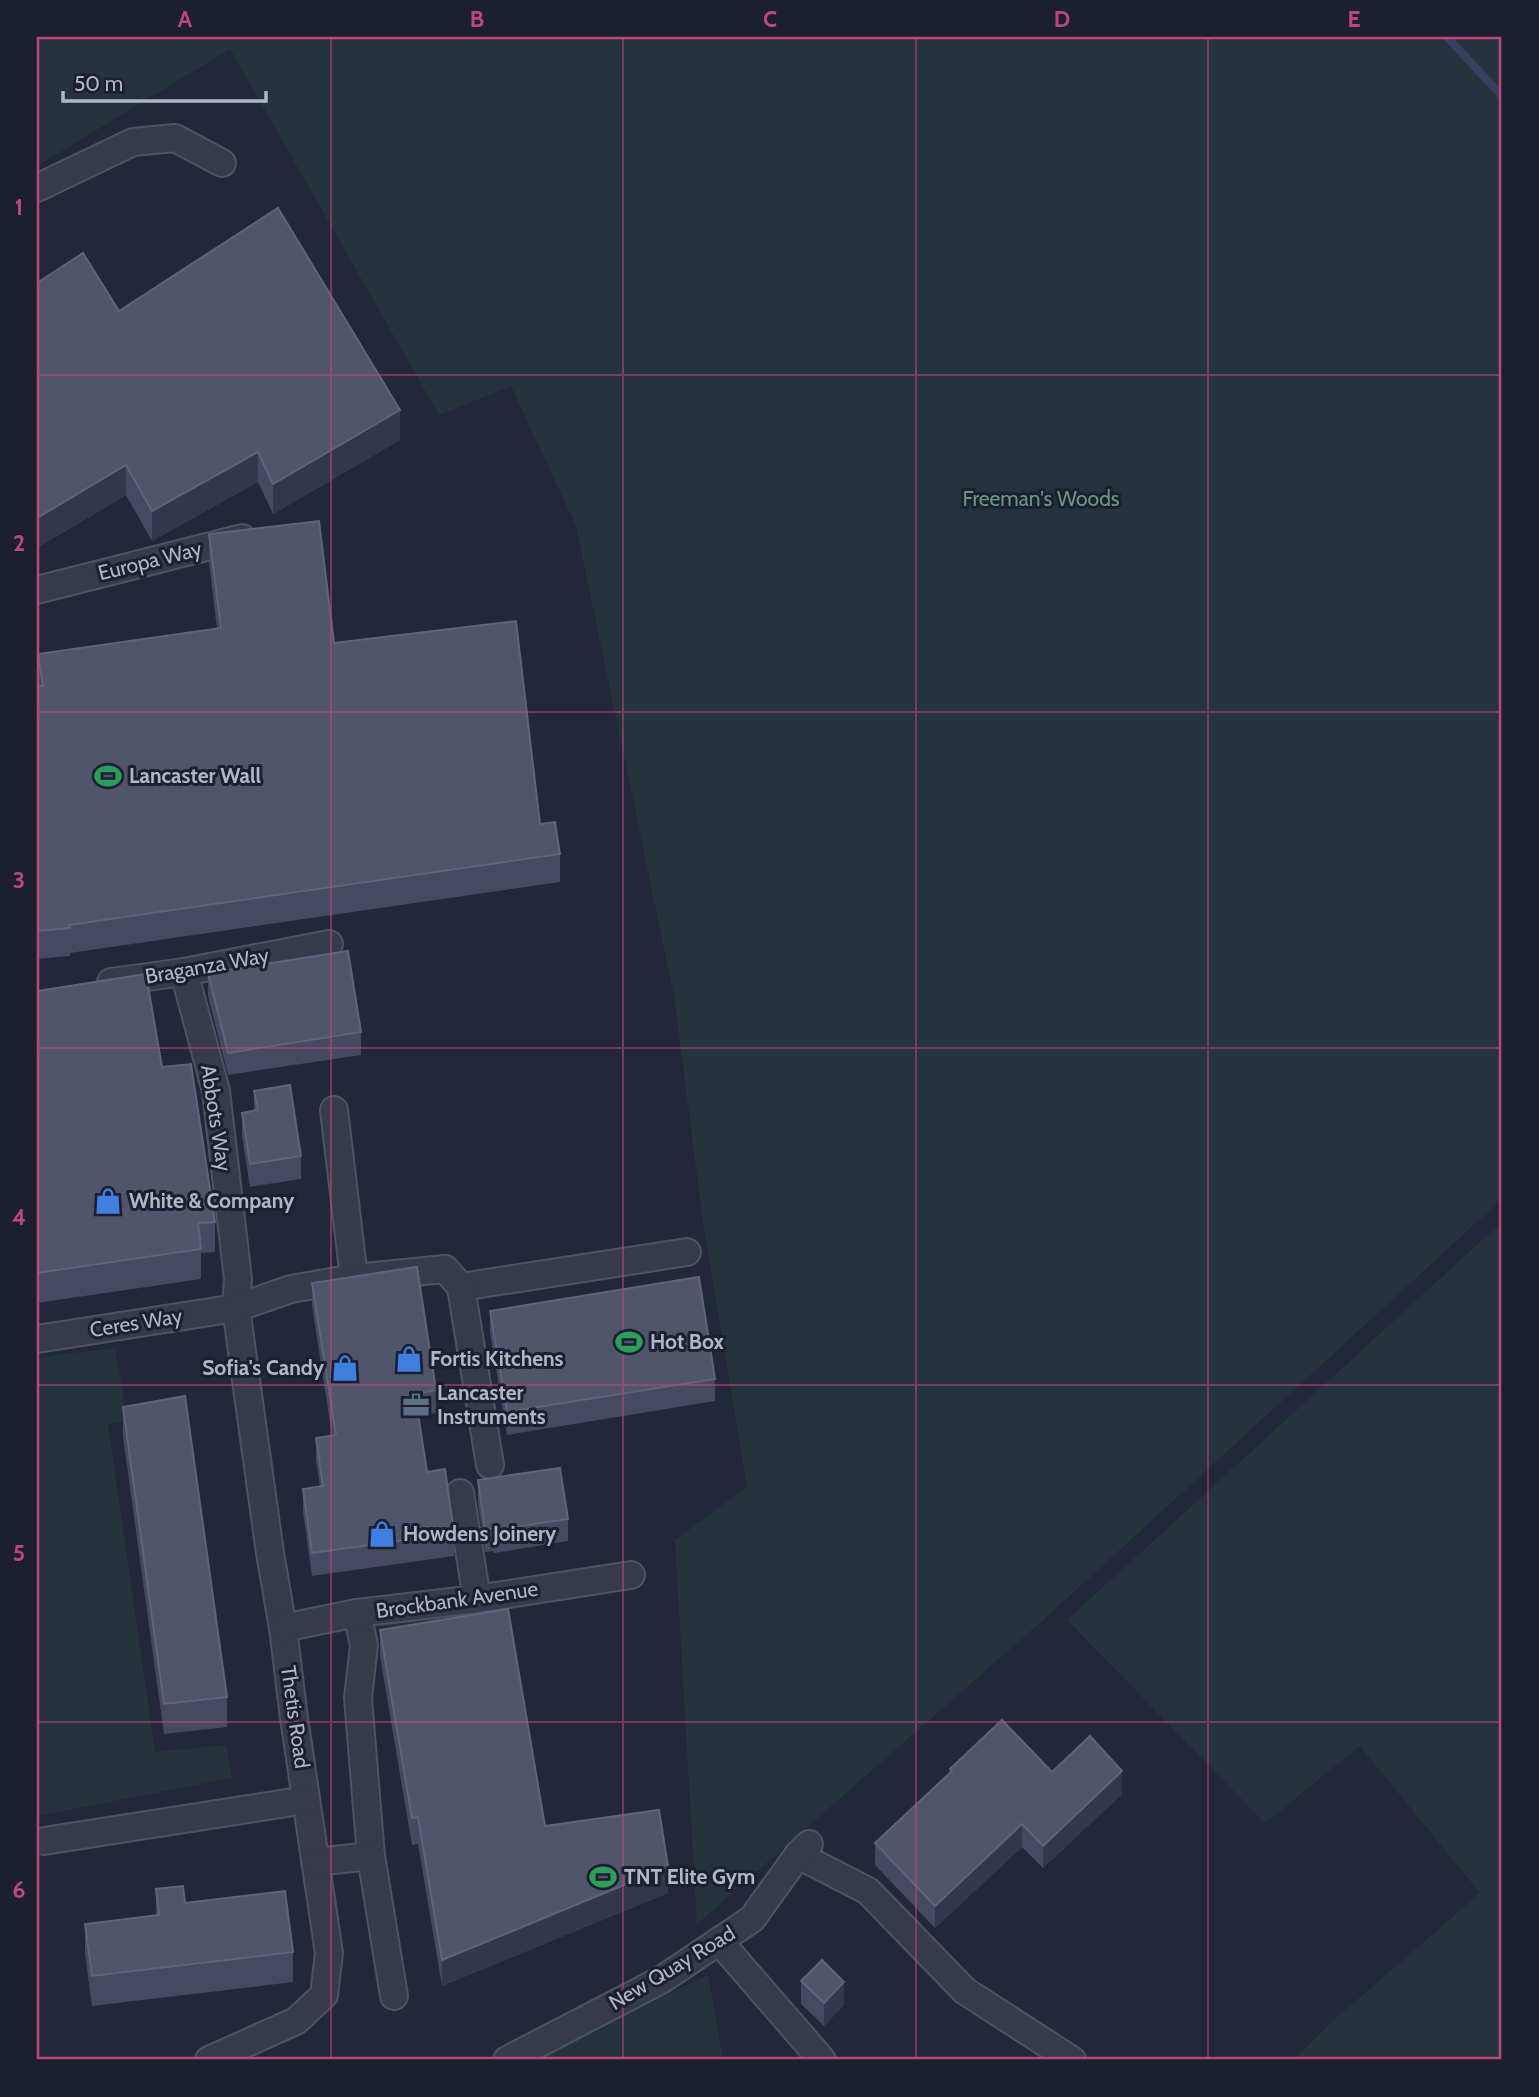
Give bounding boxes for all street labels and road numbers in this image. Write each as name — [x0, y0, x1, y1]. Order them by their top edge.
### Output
street label: Europa Way — [95, 535, 205, 585]
street label: Braganza Way — [143, 942, 271, 989]
street label: Abbots Way — [196, 1063, 237, 1173]
street label: Ceres Way — [88, 1303, 184, 1342]
street label: Brockbank Avenue — [374, 1576, 540, 1623]
street label: Thetis Road — [276, 1664, 315, 1770]
street label: New Quay Road — [604, 1920, 739, 2015]

